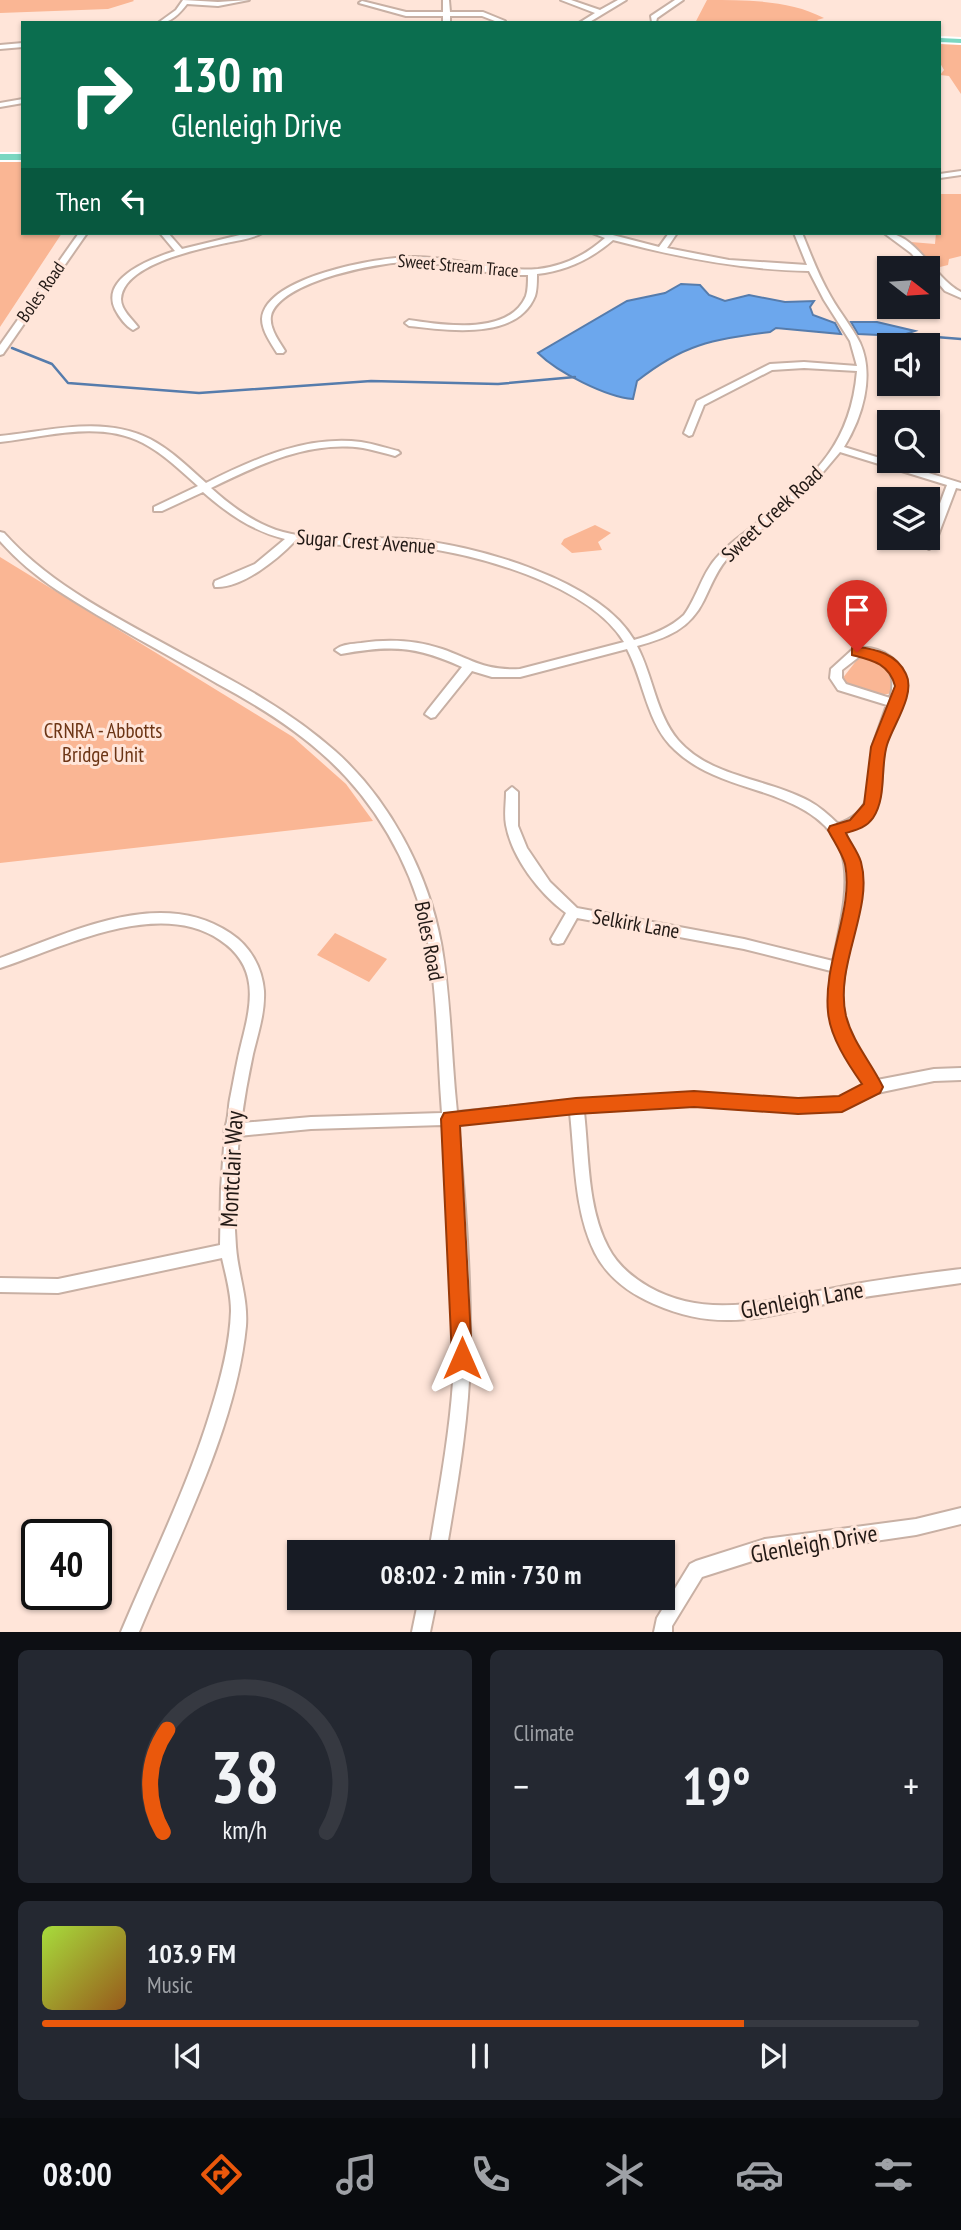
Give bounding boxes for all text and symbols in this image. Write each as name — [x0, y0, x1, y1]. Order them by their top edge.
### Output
text: 130 m — [171, 42, 284, 106]
icon: right — [56, 49, 147, 140]
text: Glenleigh Drive — [171, 104, 342, 146]
icon: left — [115, 182, 153, 220]
text: Then — [56, 185, 101, 218]
street label: Sweet Stream Trace — [397, 249, 519, 282]
north arrow — [877, 256, 940, 318]
map controls — [877, 256, 940, 550]
street label: Boles Road — [12, 257, 70, 326]
button: sound — [877, 333, 940, 396]
button: search — [877, 410, 940, 473]
street label: Sweet Creek Road — [715, 460, 828, 567]
button: layers — [877, 487, 940, 550]
street label: Sugar Crest Avenue — [296, 523, 437, 560]
pin — [827, 580, 887, 652]
icon: arrive — [838, 591, 876, 629]
park label: CRNRA - Abbotts Bridge Unit — [44, 717, 162, 768]
street label: Boles Road — [409, 899, 450, 983]
street label: Selkirk Lane — [590, 903, 682, 944]
street label: Montclair Way — [213, 1110, 250, 1228]
street label: Glenleigh Lane — [738, 1273, 866, 1326]
position arrow — [425, 1321, 499, 1395]
street label: Glenleigh Drive — [748, 1517, 880, 1570]
speed limit sign: 40 — [21, 1519, 112, 1610]
text: 08:02 · 2 min · 730 m — [381, 1558, 581, 1591]
text: Climate — [514, 1718, 574, 1747]
text: 38 — [210, 1729, 280, 1823]
text: 19° — [682, 1752, 751, 1819]
text: − — [514, 1761, 529, 1810]
text: + — [903, 1761, 919, 1810]
text: km/h — [223, 1814, 267, 1846]
text: 103.9 FM — [147, 1937, 236, 1970]
text: Music — [147, 1970, 193, 1999]
icon: previous — [169, 2037, 207, 2075]
icon: pause — [461, 2037, 499, 2075]
icon: next — [754, 2037, 792, 2075]
icon: directions — [197, 2150, 246, 2199]
icon: music — [332, 2150, 381, 2199]
icon: phone — [466, 2150, 515, 2199]
icon: climate — [600, 2150, 649, 2199]
icon: car — [735, 2150, 784, 2199]
icon: filters — [869, 2150, 918, 2199]
text: 08:00 — [43, 2153, 112, 2195]

